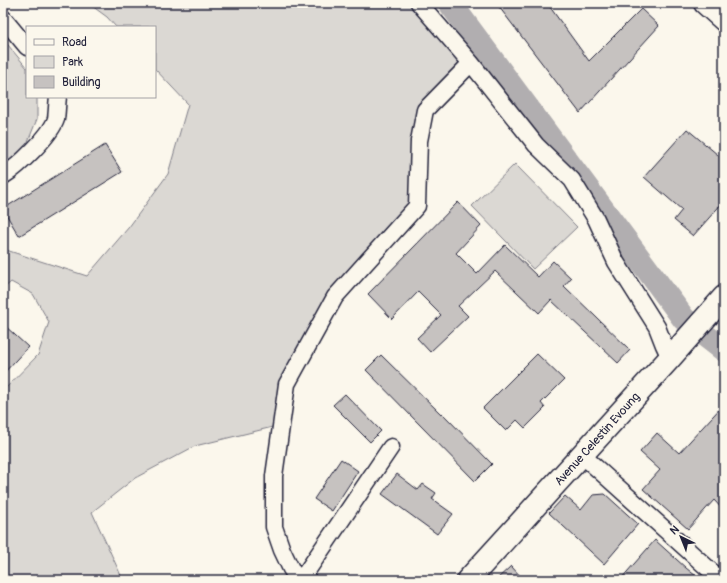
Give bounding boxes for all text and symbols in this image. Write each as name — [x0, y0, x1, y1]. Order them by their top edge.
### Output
legend — [26, 26, 156, 98]
text: Road — [62, 35, 87, 50]
text: Park — [62, 55, 83, 70]
text: Building — [62, 75, 101, 90]
street label: Avenue Celestin Evoung — [552, 390, 643, 489]
north arrow — [661, 517, 701, 557]
text: N — [667, 522, 682, 537]

